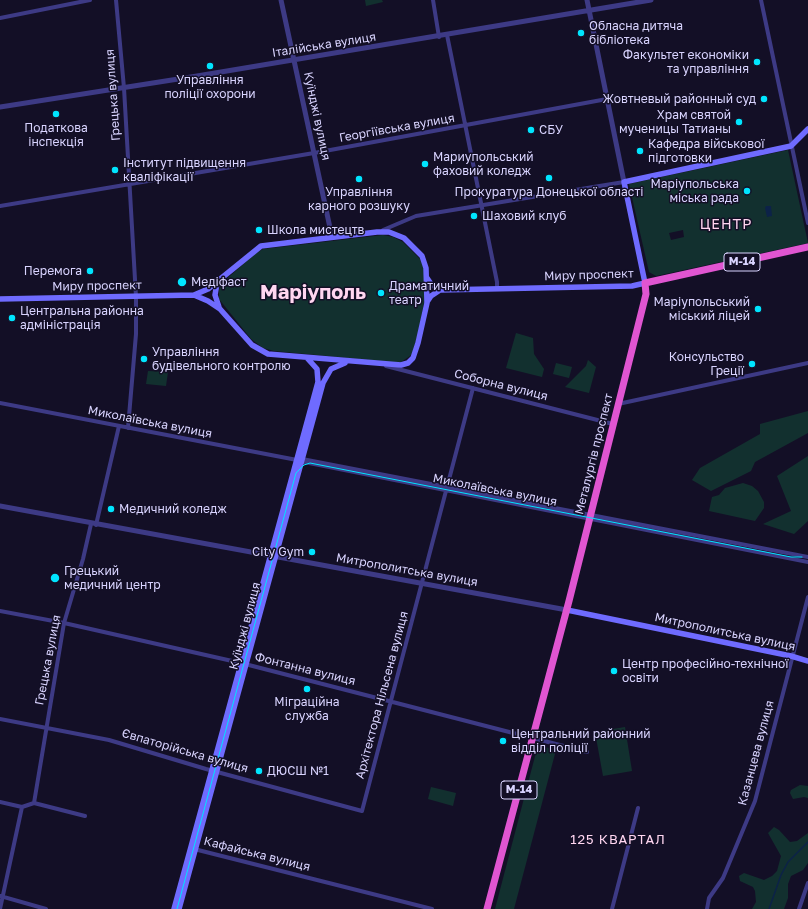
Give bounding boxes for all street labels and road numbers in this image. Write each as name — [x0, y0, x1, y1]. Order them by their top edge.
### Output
street label: Італійська вулиця — [271, 30, 377, 60]
street label: Грецька вулиця — [103, 49, 123, 141]
street label: Куїнджі вулиця — [301, 70, 333, 162]
street label: Георгіївська вулиця — [338, 111, 456, 145]
road number: М-14 — [724, 253, 760, 271]
street label: Миру проспект — [544, 266, 634, 284]
street label: Миру проспект — [52, 278, 142, 294]
street label: Соборна вулиця — [453, 366, 549, 404]
street label: Металургів проспект — [572, 392, 616, 516]
street label: Миколаївська вулиця — [87, 403, 213, 441]
street label: Миколаївська вулиця — [432, 471, 558, 509]
street label: Митрополитська вулиця — [335, 550, 479, 590]
street label: Куїнджі вулиця — [226, 581, 264, 671]
street label: Архітектора Нільсена вулиця — [353, 610, 411, 780]
street label: Митрополитська вулиця — [653, 610, 797, 654]
street label: Грецька вулиця — [32, 614, 64, 706]
street label: Фонтанна вулиця — [253, 650, 357, 688]
street label: Казанцева вулиця — [735, 699, 777, 807]
street label: Євпаторійська вулиця — [120, 726, 250, 776]
road number: М-14 — [501, 781, 537, 799]
street label: Кафайська вулиця — [202, 834, 312, 874]

